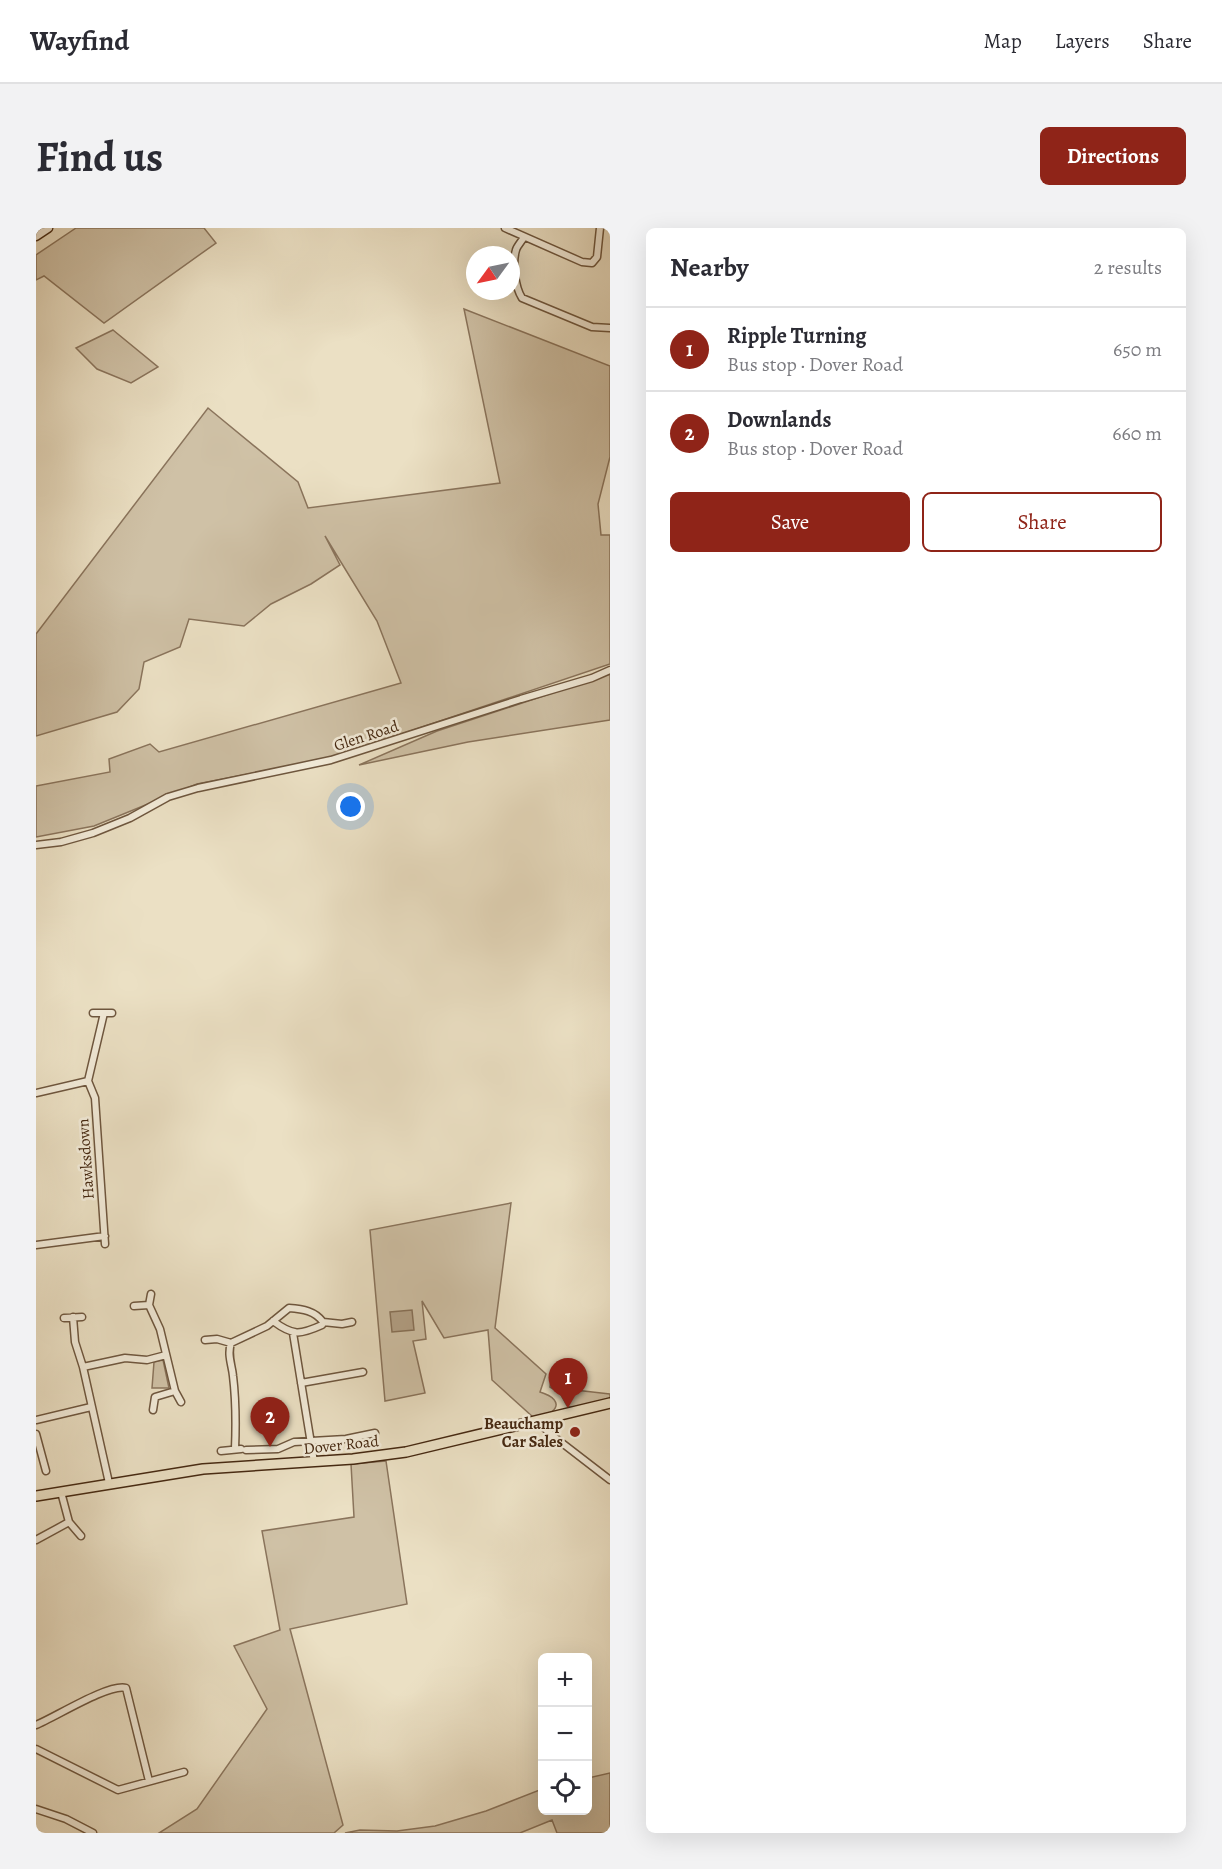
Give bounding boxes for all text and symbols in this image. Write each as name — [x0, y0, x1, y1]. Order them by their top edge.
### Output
text: Wayfind — [30, 22, 129, 60]
text: Map — [983, 27, 1022, 55]
text: Layers — [1055, 27, 1110, 55]
text: Share — [1143, 27, 1192, 55]
button: Directions — [1040, 127, 1186, 185]
text: Find us — [36, 128, 163, 185]
north arrow — [466, 246, 520, 300]
text: Nearby — [670, 250, 749, 285]
text: 2 results — [1094, 254, 1162, 281]
text: Ripple Turning — [727, 321, 867, 351]
text: 1 — [686, 336, 693, 363]
text: 650 m — [1113, 336, 1162, 363]
text: Bus stop · Dover Road — [727, 351, 903, 378]
text: Downlands — [727, 405, 831, 435]
text: 2 — [685, 420, 694, 447]
text: 660 m — [1112, 420, 1162, 447]
text: Bus stop · Dover Road — [727, 435, 903, 462]
button: Save — [670, 492, 910, 552]
button: Share — [922, 492, 1162, 552]
street label: Glen Road — [331, 715, 402, 757]
your location — [336, 792, 365, 821]
street label: Hawksdown — [72, 1118, 100, 1200]
pin: 1 — [548, 1358, 588, 1408]
pin: 2 — [250, 1398, 290, 1447]
place label: Beauchamp Car Sales — [484, 1413, 563, 1453]
marker: Beauchamp Car Sales — [568, 1425, 582, 1439]
street label: Dover Road — [302, 1430, 380, 1460]
map controls — [538, 1653, 592, 1815]
button: + — [538, 1653, 592, 1707]
button: − — [538, 1707, 592, 1761]
button: locate — [538, 1761, 592, 1815]

